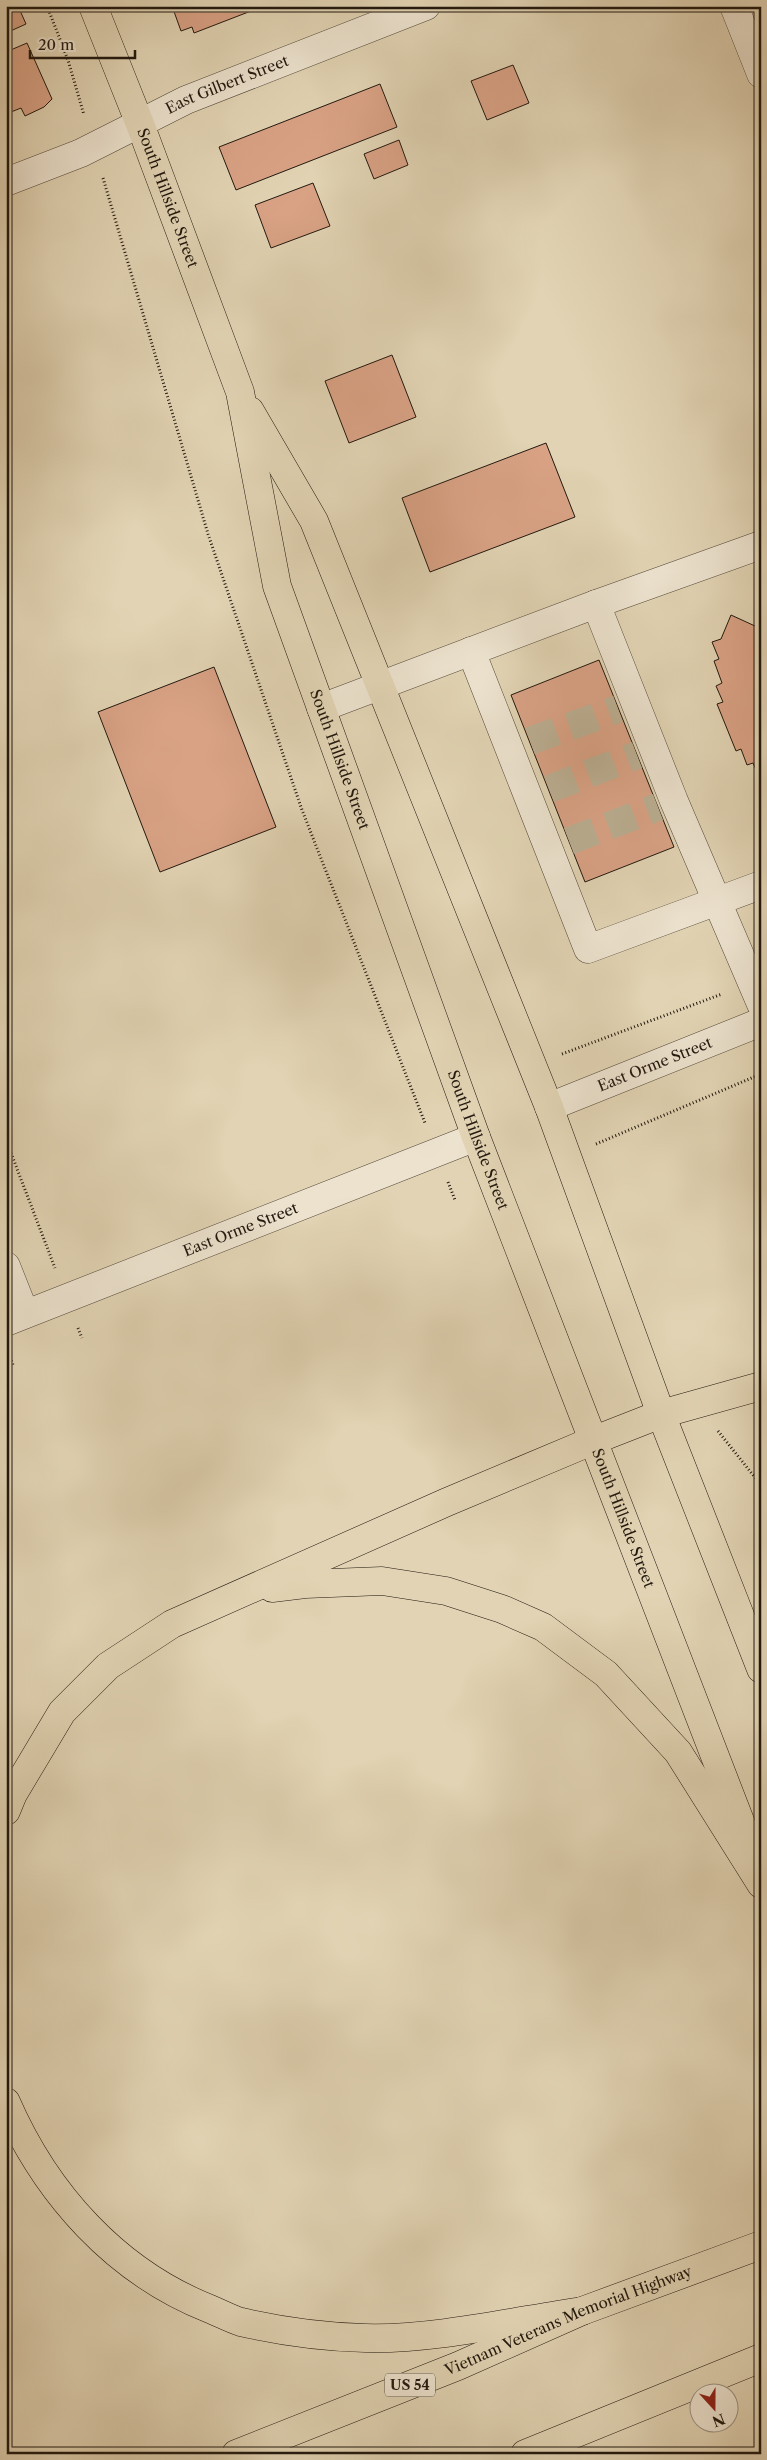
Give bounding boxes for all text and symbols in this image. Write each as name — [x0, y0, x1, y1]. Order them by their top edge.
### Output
scale bar — [30, 28, 135, 60]
text: 20 m — [38, 35, 74, 54]
street label: East Gilbert Street — [162, 51, 292, 118]
street label: South Hillside Street — [133, 125, 203, 271]
street label: South Hillside Street — [306, 687, 374, 833]
street label: East Orme Street — [595, 1032, 715, 1096]
street label: South Hillside Street — [444, 1068, 513, 1213]
street label: East Orme Street — [180, 1198, 301, 1260]
street label: South Hillside Street — [588, 1446, 659, 1591]
street label: Vietnam Veterans Memorial Highway — [441, 2261, 695, 2380]
road number: US 54 — [385, 2374, 435, 2396]
north arrow — [690, 2382, 740, 2432]
text: N — [710, 2410, 728, 2431]

